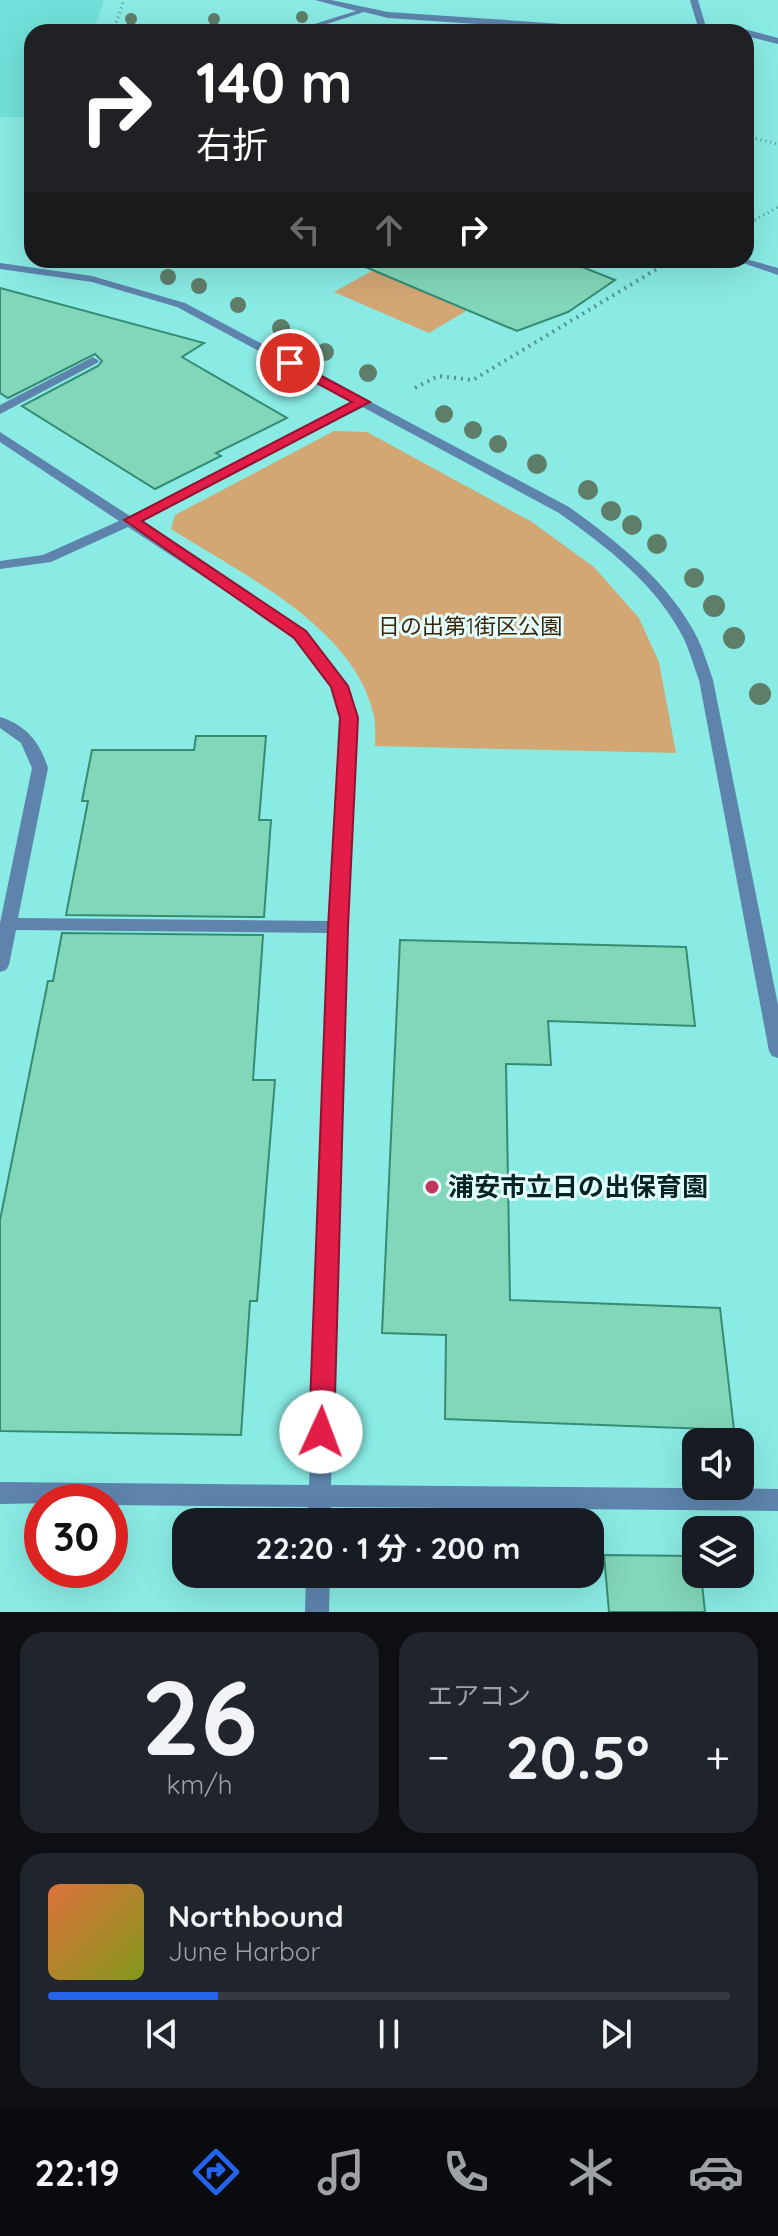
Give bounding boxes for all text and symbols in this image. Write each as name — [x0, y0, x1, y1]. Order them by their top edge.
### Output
text: 140 m — [196, 47, 352, 117]
icon: right — [64, 56, 168, 160]
text: 右折 — [196, 122, 268, 167]
icon: left — [283, 208, 327, 252]
icon: ahead — [367, 208, 411, 252]
icon: right — [451, 208, 495, 252]
pin — [256, 329, 324, 397]
icon: arrive — [268, 341, 312, 385]
park label: 日の出第1街区公園 — [378, 612, 562, 640]
place label: 浦安市立日の出保育園 — [448, 1170, 708, 1203]
marker: 浦安市立日の出保育園 — [423, 1178, 441, 1196]
position arrow — [279, 1390, 363, 1474]
map controls — [682, 1428, 754, 1588]
button: sound — [682, 1428, 754, 1500]
speed limit sign: 30 — [24, 1484, 128, 1588]
button: layers — [682, 1516, 754, 1588]
text: 22:20 · 1 分 · 200 m — [256, 1529, 520, 1567]
text: 26 — [141, 1651, 258, 1781]
text: エアコン — [427, 1679, 531, 1712]
text: 20.5° — [506, 1719, 650, 1794]
text: − — [427, 1729, 450, 1784]
text: + — [705, 1729, 730, 1784]
text: km/h — [167, 1768, 232, 1801]
text: Northbound — [168, 1897, 344, 1935]
text: June Harbor — [168, 1935, 320, 1968]
icon: previous — [140, 2012, 184, 2056]
icon: pause — [367, 2012, 411, 2056]
icon: next — [594, 2012, 638, 2056]
icon: directions — [188, 2144, 244, 2200]
icon: music — [313, 2144, 369, 2200]
icon: phone — [438, 2144, 494, 2200]
icon: climate — [563, 2144, 619, 2200]
icon: car — [688, 2144, 744, 2200]
text: 22:19 — [34, 2150, 120, 2195]

